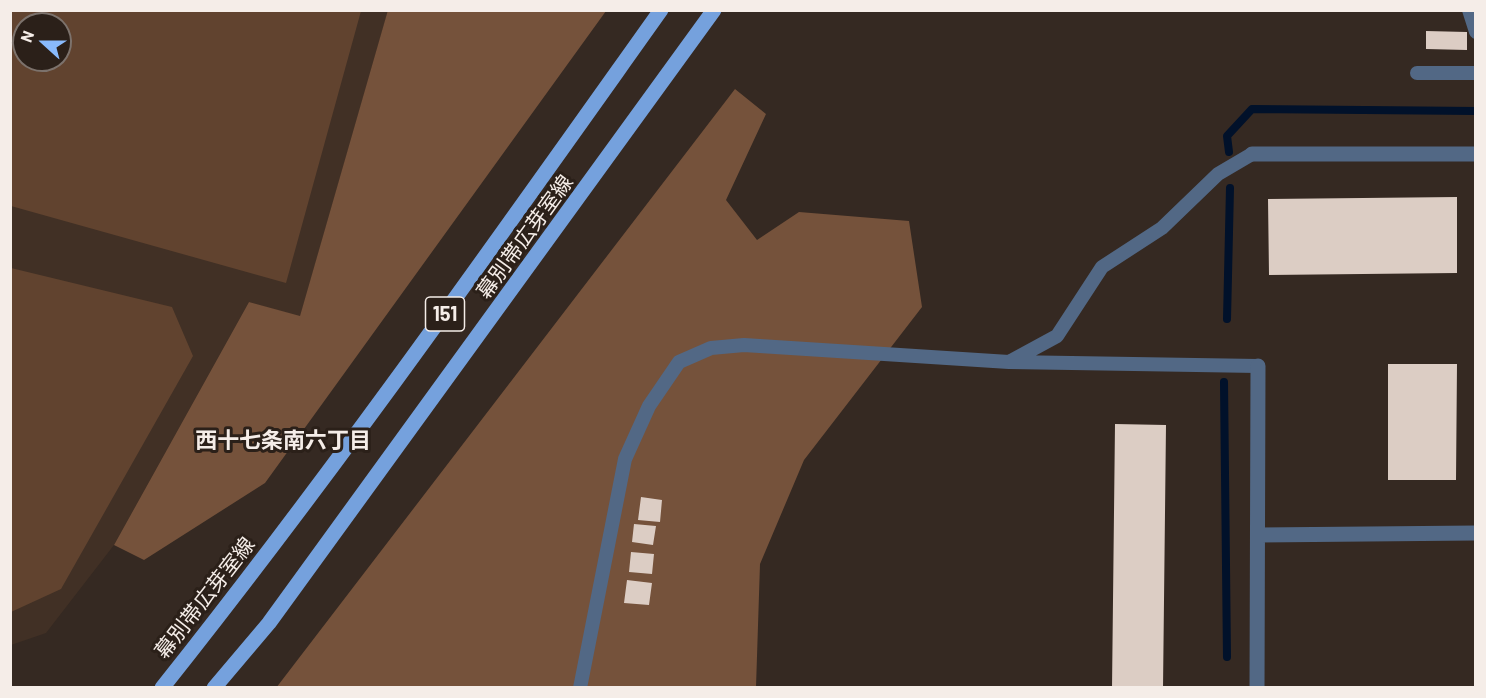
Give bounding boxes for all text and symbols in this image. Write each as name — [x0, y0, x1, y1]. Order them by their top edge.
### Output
north arrow — [12, 12, 72, 72]
text: N — [16, 28, 37, 44]
street label: 幕別帯広芽室線 — [472, 170, 578, 304]
road number: 151 — [426, 297, 464, 331]
district label: 西十七条南六丁目 — [195, 428, 371, 454]
street label: 幕別帯広芽室線 — [150, 532, 260, 664]

